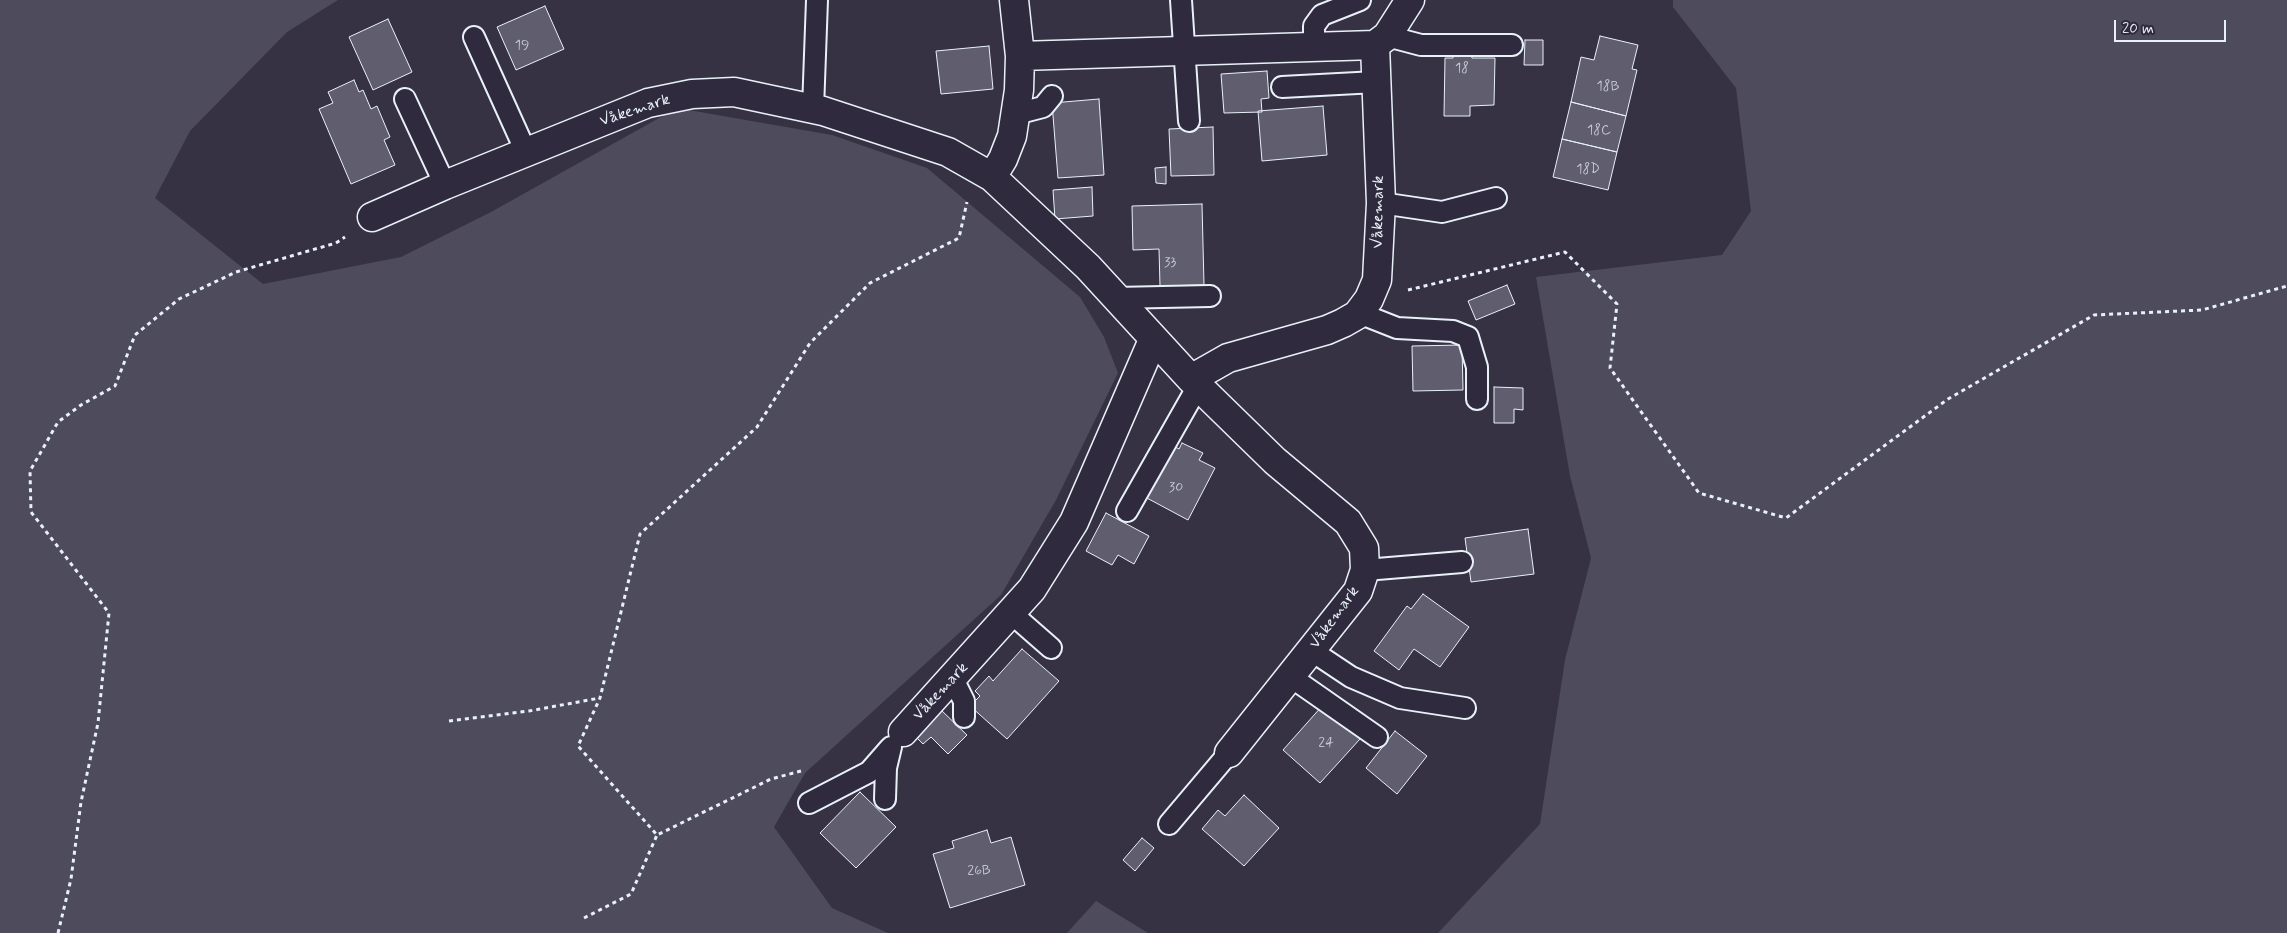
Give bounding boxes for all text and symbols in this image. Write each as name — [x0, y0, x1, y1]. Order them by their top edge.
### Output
scale bar — [2117, 10, 2230, 42]
text: 20 m — [2122, 19, 2154, 39]
house number: 19 — [515, 38, 529, 54]
house number: 18 — [1455, 61, 1469, 77]
house number: 18B — [1597, 79, 1619, 95]
street label: Våkemark — [597, 91, 673, 131]
house number: 18C — [1587, 123, 1611, 139]
house number: 18D — [1576, 162, 1600, 178]
street label: Våkemark — [1369, 176, 1389, 248]
house number: 33 — [1164, 255, 1176, 271]
house number: 30 — [1169, 480, 1183, 496]
street label: Våkemark — [1306, 583, 1364, 653]
street label: Våkemark — [909, 659, 973, 725]
house number: 24 — [1318, 735, 1334, 751]
house number: 26B — [967, 863, 991, 879]

